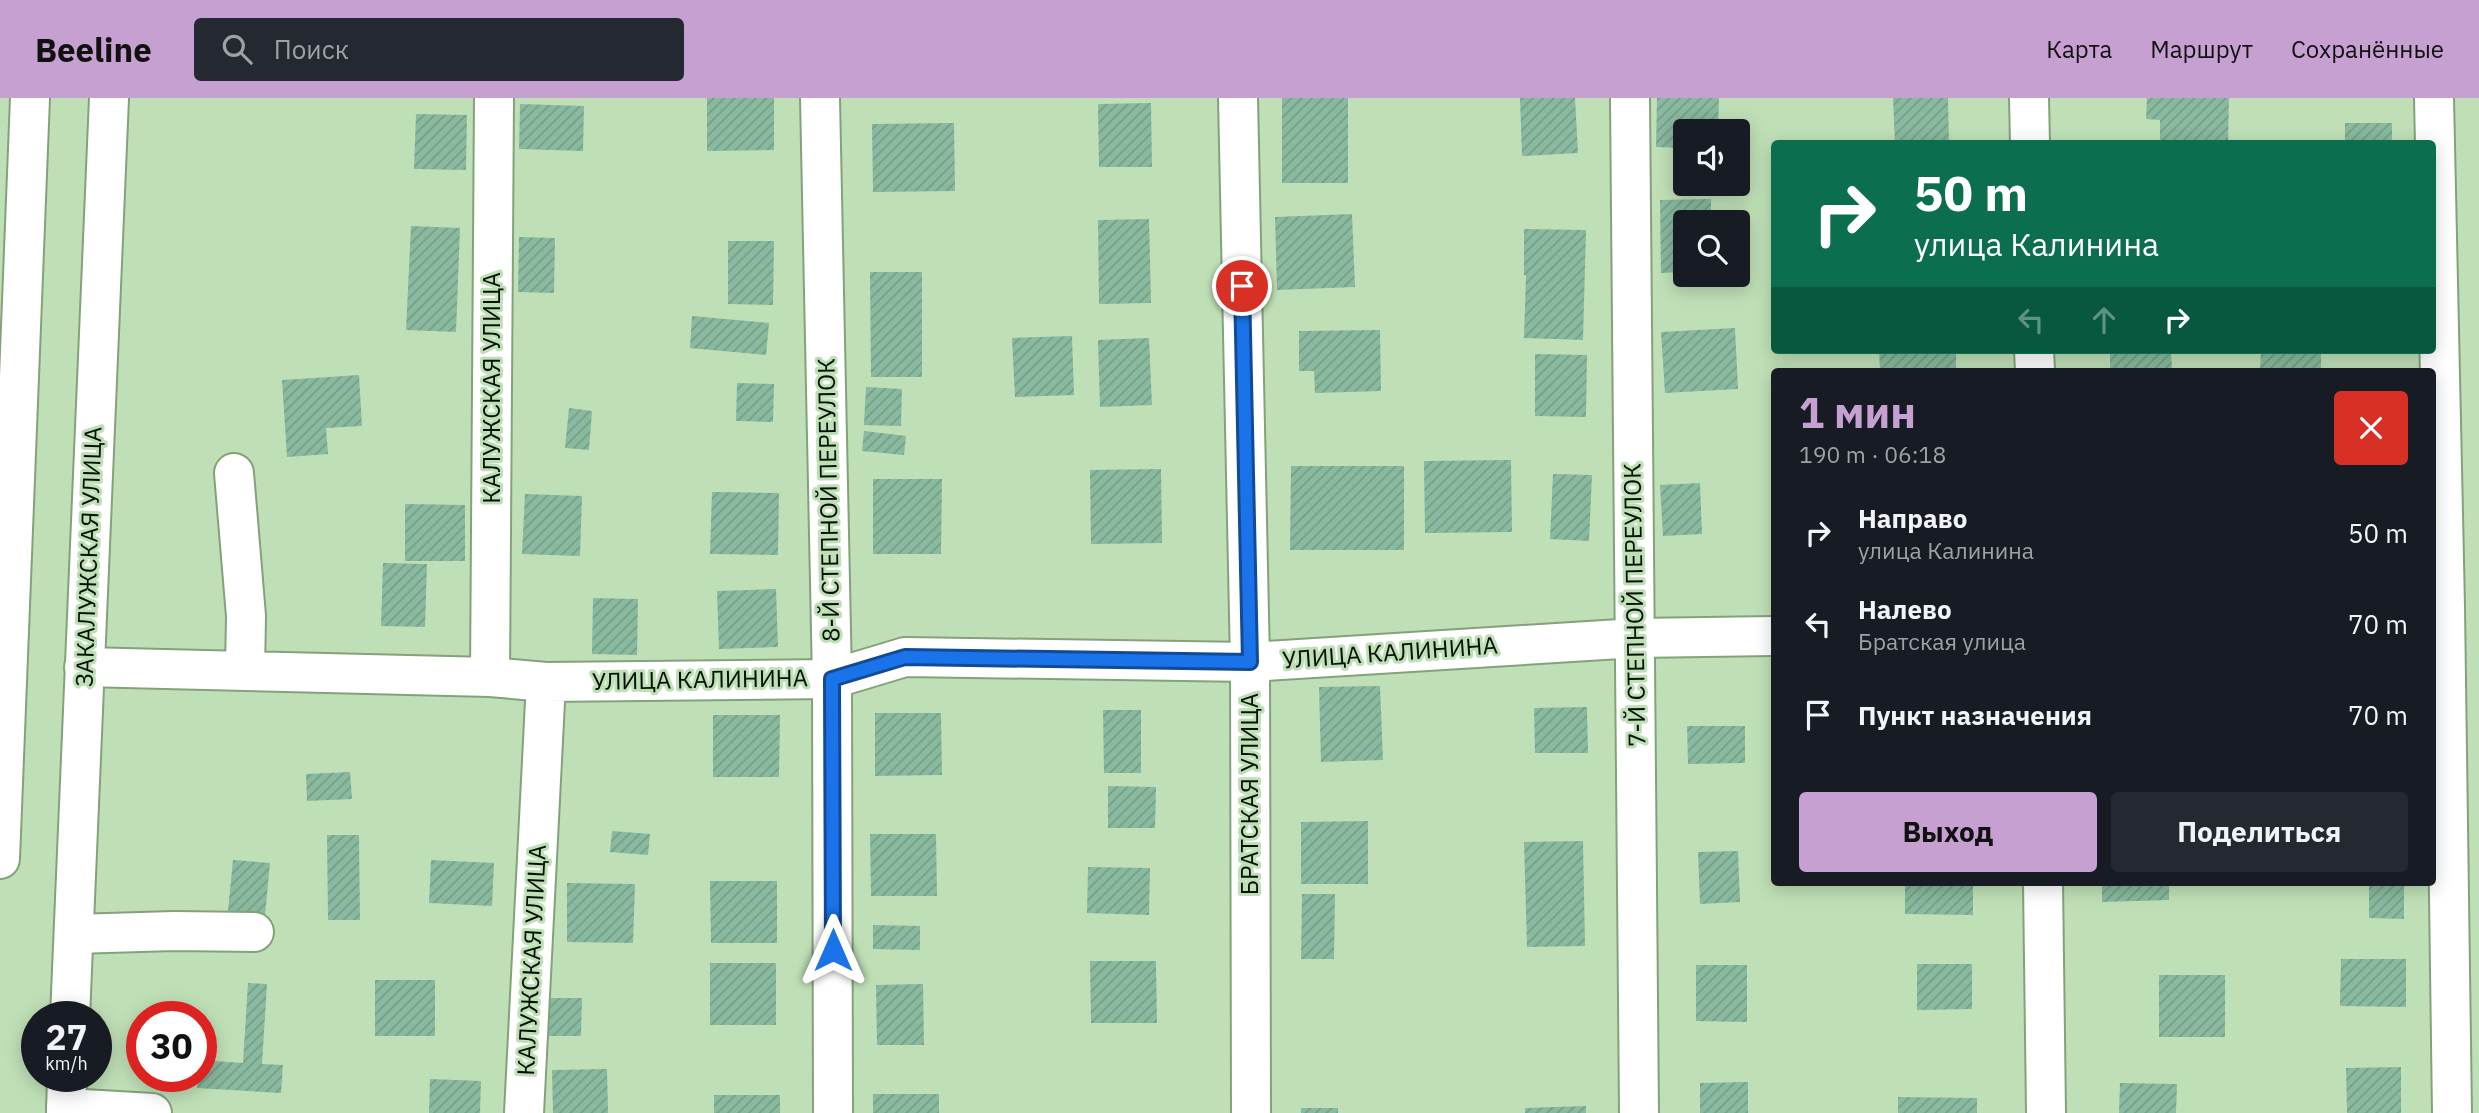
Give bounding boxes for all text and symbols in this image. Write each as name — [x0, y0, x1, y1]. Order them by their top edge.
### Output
search box — [194, 18, 684, 81]
text: Beeline — [35, 28, 152, 71]
icon: search — [218, 30, 256, 68]
text: Поиск — [274, 32, 349, 66]
text: Карта — [2046, 33, 2112, 65]
text: Маршрут — [2150, 33, 2253, 65]
text: Сохранённые — [2291, 33, 2444, 65]
map controls — [1673, 119, 1750, 287]
button: sound — [1673, 119, 1750, 196]
text: 50 m — [1914, 161, 2028, 224]
icon: right — [1799, 168, 1890, 259]
button: search — [1673, 210, 1750, 287]
text: улица Калинина — [1914, 223, 2159, 265]
pin — [1212, 256, 1272, 316]
icon: arrive — [1223, 267, 1261, 305]
street label: КАЛУЖСКАЯ УЛИЦА — [475, 272, 507, 504]
icon: left — [2012, 301, 2050, 339]
icon: ahead — [2085, 301, 2123, 339]
icon: right — [2158, 301, 2196, 339]
street label: 8-Й СТЕПНОЙ ПЕРЕУЛОК — [810, 358, 846, 642]
text: 1 мин — [1799, 385, 1916, 440]
button: close — [2334, 391, 2408, 465]
street label: ЗАКАЛУЖСКАЯ УЛИЦА — [67, 426, 109, 688]
text: 190 m · 06:18 — [1799, 439, 1946, 469]
street label: 7-Й СТЕПНОЙ ПЕРЕУЛОК — [1616, 463, 1652, 747]
text: Направо — [1858, 501, 1967, 535]
icon: right — [1799, 514, 1837, 552]
text: 50 m — [2348, 516, 2408, 550]
text: улица Калинина — [1858, 535, 2034, 565]
text: Налево — [1858, 592, 1952, 626]
icon: left — [1799, 605, 1837, 643]
text: 70 m — [2348, 607, 2408, 641]
text: Братская улица — [1858, 626, 2026, 656]
street label: УЛИЦА КАЛИНИНА — [1281, 629, 1499, 676]
street label: УЛИЦА КАЛИНИНА — [592, 661, 808, 697]
street label: БРАТСКАЯ УЛИЦА — [1233, 693, 1265, 895]
icon: arrive — [1799, 696, 1837, 734]
text: Пункт назначения — [1858, 698, 2092, 732]
text: 70 m — [2348, 698, 2408, 732]
button: Выход — [1799, 792, 2097, 872]
button: Поделиться — [2111, 792, 2408, 872]
street label: КАЛУЖСКАЯ УЛИЦА — [509, 844, 553, 1076]
position arrow — [796, 913, 870, 987]
speed limit sign: 30 — [126, 1001, 217, 1092]
text: 27 — [45, 1014, 88, 1060]
text: km/h — [45, 1052, 88, 1075]

